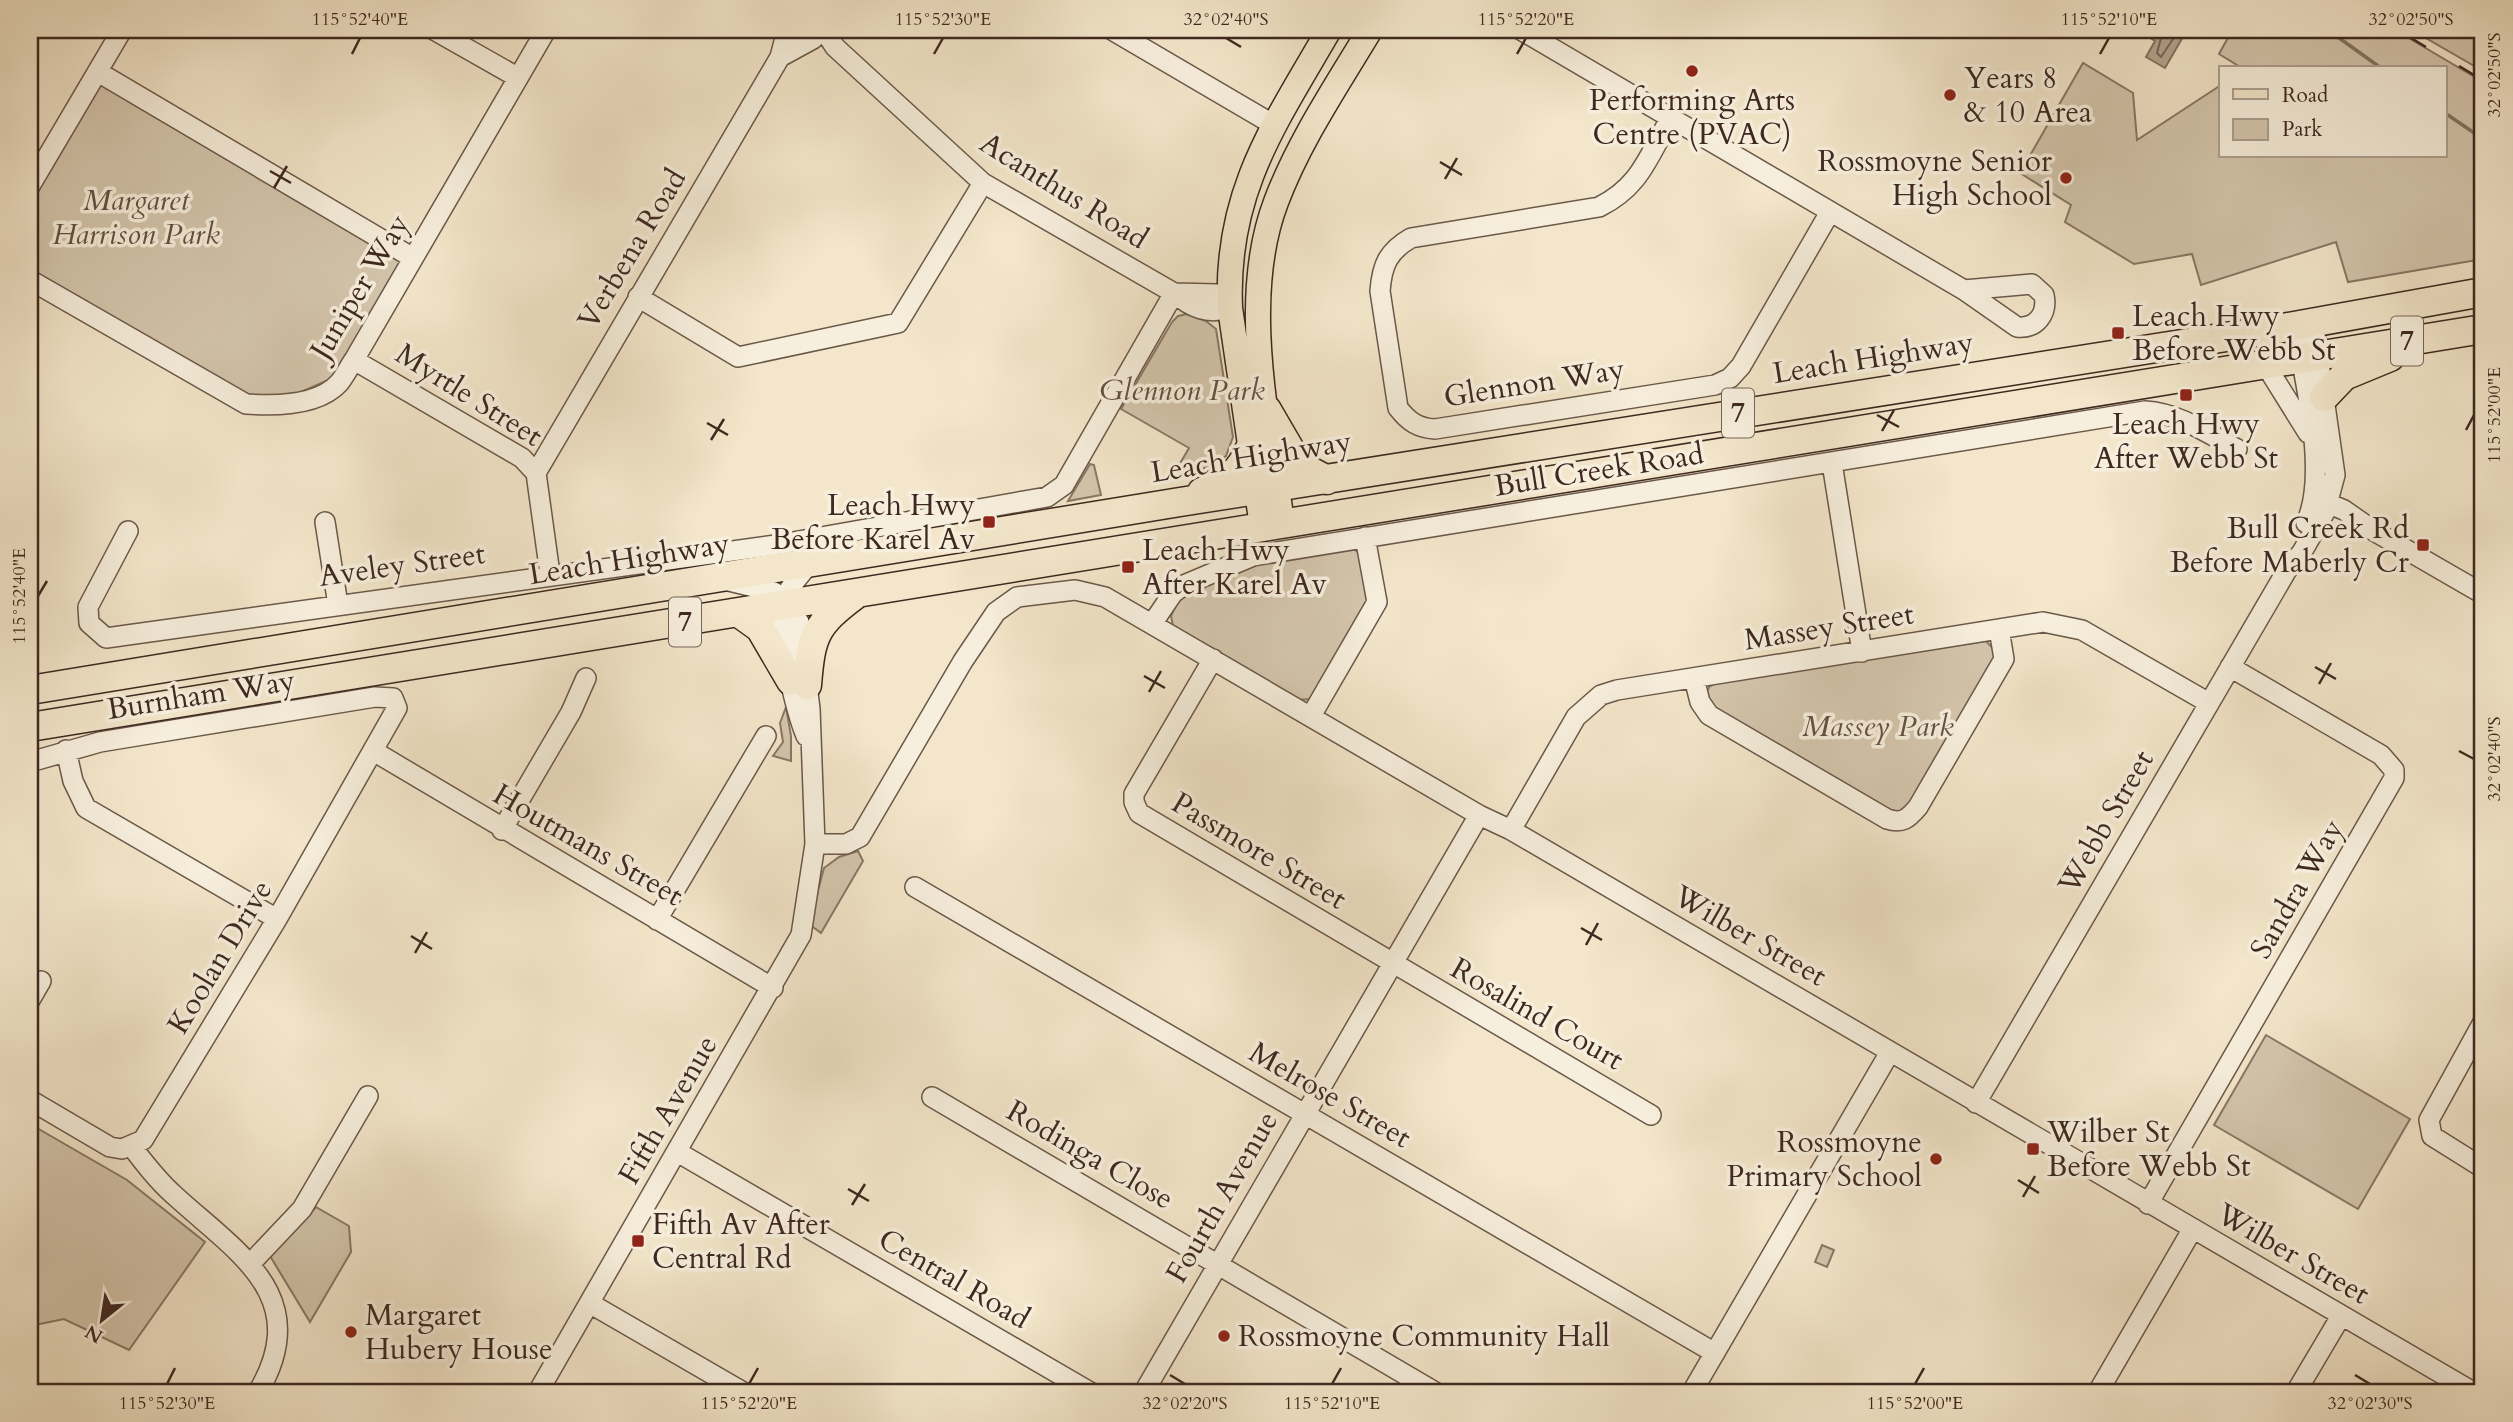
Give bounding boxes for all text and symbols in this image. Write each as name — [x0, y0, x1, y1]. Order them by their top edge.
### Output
text: 115°52'40"E — [312, 7, 408, 32]
text: 115°52'30"E — [895, 7, 991, 32]
text: 32°02'40"S — [1184, 7, 1268, 32]
text: 115°52'20"E — [1478, 7, 1574, 32]
text: 115°52'10"E — [2061, 7, 2157, 32]
text: 32°02'50"S — [2369, 7, 2453, 32]
text: 32°02'50"S — [2482, 33, 2507, 117]
place label: Years 8 & 10 Area — [1964, 58, 2092, 133]
marker: Performing Arts Centre (PVAC) — [1684, 63, 1700, 79]
legend — [2219, 66, 2446, 158]
place label: Performing Arts Centre (PVAC) — [1589, 80, 1795, 155]
text: Road — [2282, 81, 2328, 110]
marker: Years 8 & 10 Area — [1942, 87, 1958, 103]
text: Park — [2282, 115, 2323, 144]
street label: Acanthus Road — [972, 123, 1156, 259]
place label: Rossmoyne Senior High School — [1817, 141, 2052, 216]
street label: Verbena Road — [568, 161, 696, 337]
marker: Rossmoyne Senior High School — [2058, 170, 2074, 186]
park label: Margaret Harrison Park — [52, 180, 220, 255]
street label: Juniper Way — [298, 207, 420, 371]
place label: Leach Hwy Before Webb St — [2132, 296, 2336, 371]
road number: 7 — [2391, 316, 2423, 366]
street label: Leach Highway — [1770, 322, 1976, 394]
marker: Leach Hwy Before Webb St — [2110, 325, 2126, 341]
street label: Myrtle Street — [388, 334, 551, 457]
street label: Glennon Way — [1441, 348, 1627, 418]
text: 115°52'00"E — [2482, 367, 2507, 463]
park label: Glennon Park — [1099, 370, 1265, 411]
marker: Leach Hwy After Webb St — [2178, 387, 2194, 403]
road number: 7 — [1722, 388, 1754, 438]
place label: Leach Hwy After Webb St — [2094, 404, 2279, 479]
street label: Leach Highway — [1148, 421, 1354, 493]
street label: Bull Creek Road — [1491, 433, 1707, 507]
place label: Leach Hwy Before Karel Av — [771, 485, 976, 560]
place label: Bull Creek Rd Before Maberly Cr — [2170, 508, 2409, 583]
marker: Leach Hwy Before Karel Av — [981, 514, 997, 530]
street label: Leach Highway — [526, 523, 732, 595]
place label: Leach Hwy After Karel Av — [1142, 530, 1327, 605]
street label: Aveley Street — [316, 533, 488, 597]
marker: Bull Creek Rd Before Maberly Cr — [2415, 537, 2431, 553]
text: 115°52'40"E — [7, 548, 32, 644]
marker: Leach Hwy After Karel Av — [1120, 559, 1136, 575]
street label: Massey Street — [1741, 593, 1917, 661]
road number: 7 — [669, 598, 701, 646]
street label: Burnham Way — [104, 660, 298, 730]
park label: Massey Park — [1802, 706, 1954, 747]
text: 32°02'40"S — [2482, 717, 2507, 801]
street label: Webb Street — [2048, 742, 2164, 902]
street label: Houtmans Street — [486, 774, 691, 916]
street label: Passmore Street — [1164, 783, 1355, 920]
street label: Sandra Way — [2241, 812, 2354, 966]
street label: Koolan Drive — [158, 872, 282, 1042]
street label: Wilber Street — [1665, 875, 1834, 997]
street label: Rosalind Court — [1443, 948, 1631, 1080]
street label: Fifth Avenue — [609, 1028, 727, 1192]
street label: Melrose Street — [1242, 1032, 1419, 1158]
street label: Rodinga Close — [999, 1091, 1181, 1219]
street label: Fourth Avenue — [1156, 1104, 1288, 1290]
place label: Wilber St Before Webb St — [2046, 1112, 2251, 1187]
place label: Rossmoyne Primary School — [1726, 1122, 1922, 1197]
marker: Wilber St Before Webb St — [2025, 1141, 2041, 1157]
marker: Rossmoyne Primary School — [1928, 1151, 1944, 1167]
street label: Wilber Street — [2208, 1193, 2377, 1315]
place label: Fifth Av After Central Rd — [652, 1204, 830, 1279]
street label: Central Road — [871, 1219, 1037, 1339]
marker: Fifth Av After Central Rd — [630, 1233, 646, 1249]
north arrow — [66, 1286, 136, 1356]
place label: Margaret Hubery House — [365, 1295, 553, 1370]
place label: Rossmoyne Community Hall — [1238, 1316, 1610, 1357]
text: N — [80, 1318, 108, 1349]
marker: Margaret Hubery House — [343, 1324, 359, 1340]
marker: Rossmoyne Community Hall — [1216, 1328, 1232, 1344]
text: 115°52'30"E — [119, 1391, 215, 1416]
text: 115°52'20"E — [701, 1391, 797, 1416]
text: 32°02'20"S — [1143, 1391, 1227, 1416]
text: 115°52'10"E — [1284, 1391, 1380, 1416]
text: 115°52'00"E — [1867, 1391, 1963, 1416]
text: 32°02'30"S — [2328, 1391, 2412, 1416]

